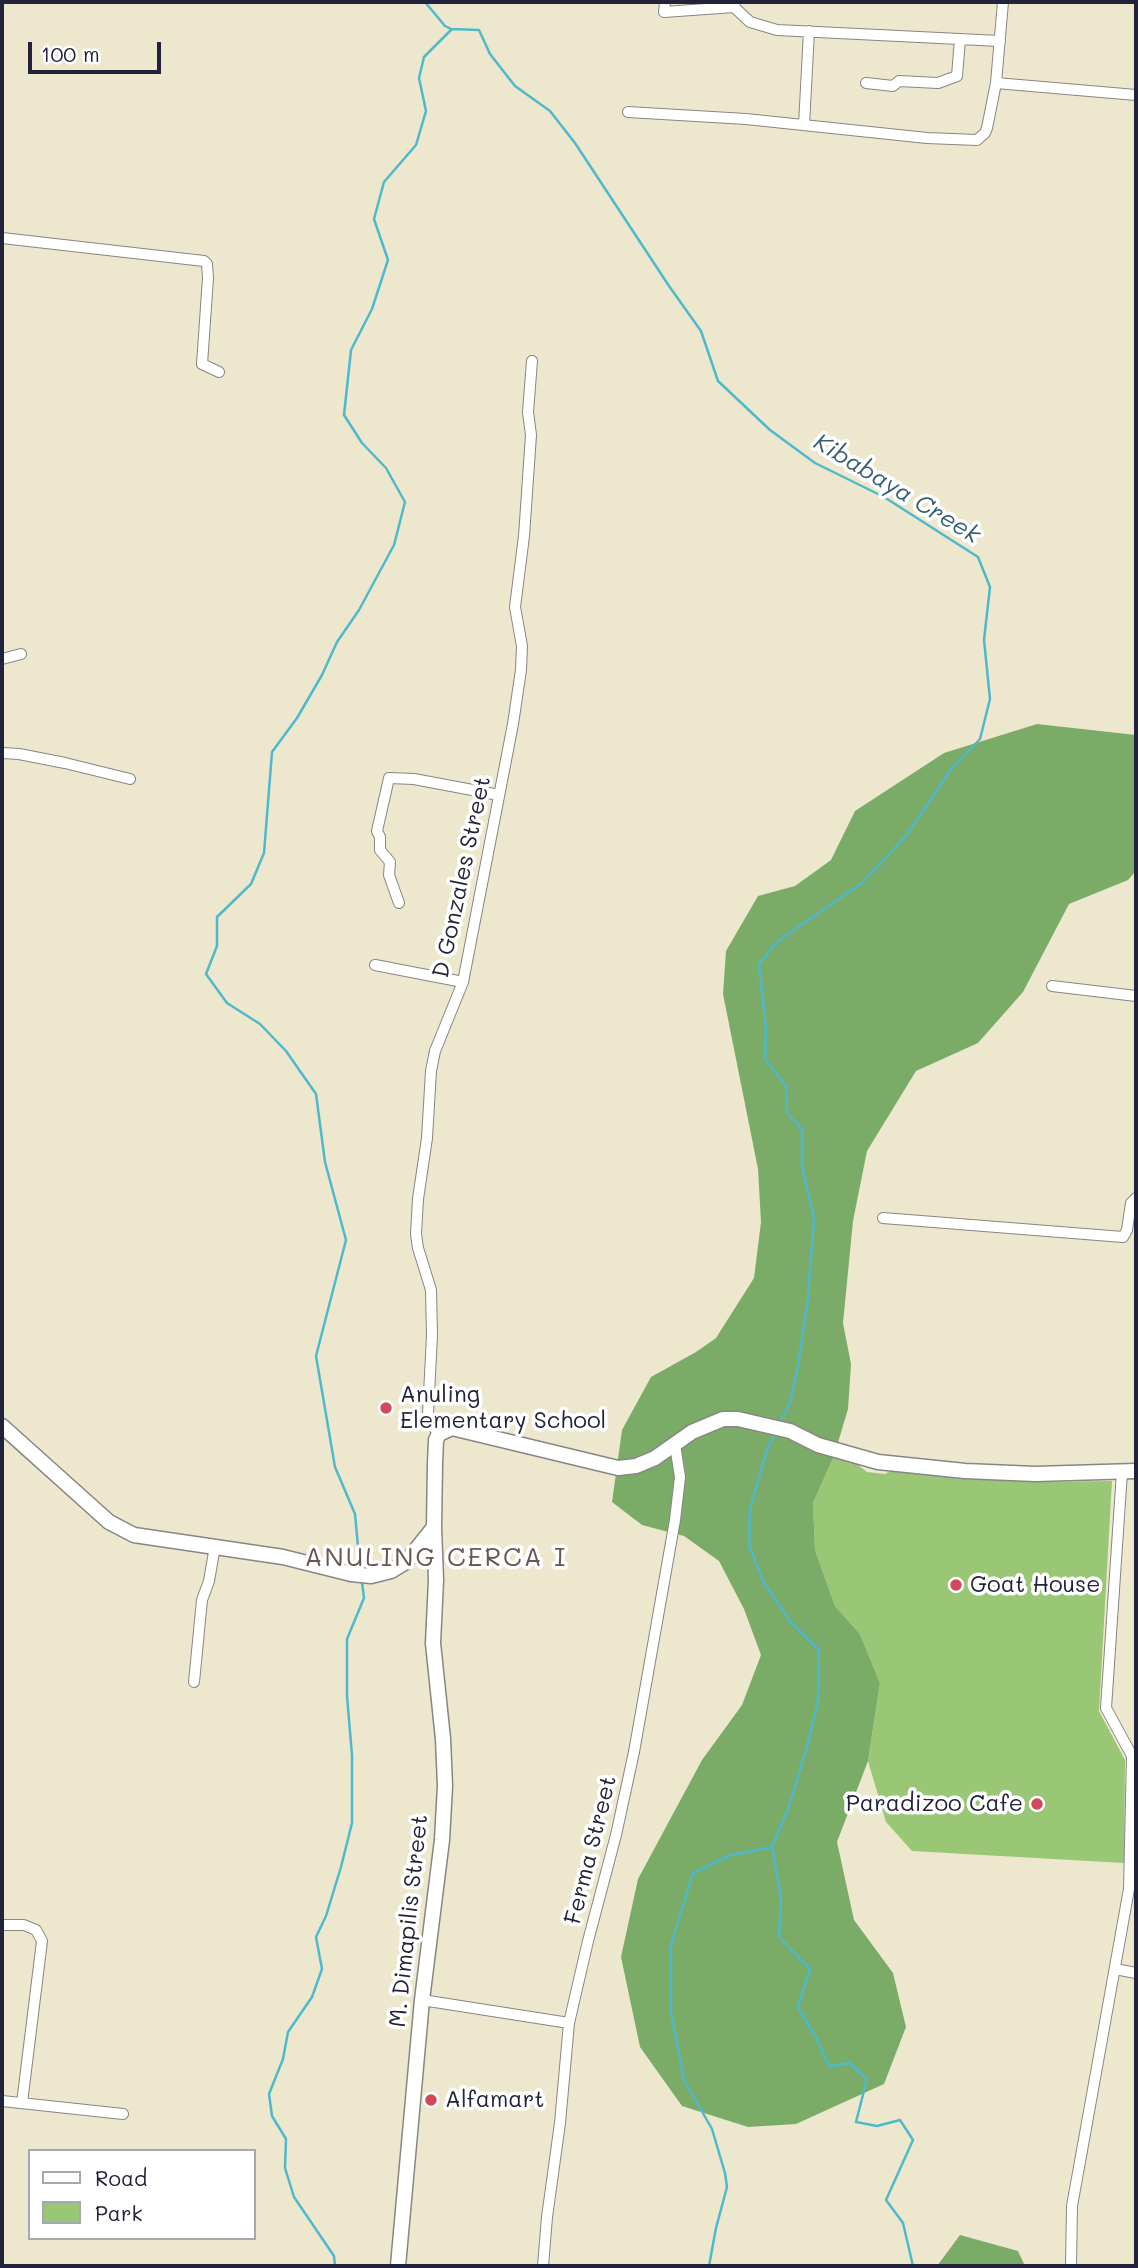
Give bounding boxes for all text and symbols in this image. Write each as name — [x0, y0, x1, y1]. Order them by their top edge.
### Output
scale bar — [32, 28, 164, 72]
text: 100 m — [41, 40, 100, 67]
water label: Kibabaya Creek — [808, 428, 986, 550]
street label: D Gonzales Street — [427, 774, 497, 980]
place label: Anuling Elementary School — [400, 1381, 606, 1435]
marker: Anuling Elementary School — [378, 1400, 394, 1416]
district label: ANULING CERCA I — [306, 1542, 566, 1574]
place label: Goat House — [970, 1571, 1101, 1599]
marker: Goat House — [948, 1577, 964, 1593]
street label: Ferma Street — [559, 1773, 623, 1927]
place label: Paradizoo Cafe — [846, 1790, 1023, 1818]
marker: Paradizoo Cafe — [1029, 1796, 1045, 1812]
street label: M. Dimapilis Street — [384, 1813, 434, 2029]
place label: Alfamart — [445, 2086, 544, 2114]
marker: Alfamart — [423, 2092, 439, 2108]
legend — [28, 2149, 256, 2240]
text: Road — [95, 2164, 147, 2191]
text: Park — [95, 2199, 143, 2226]

